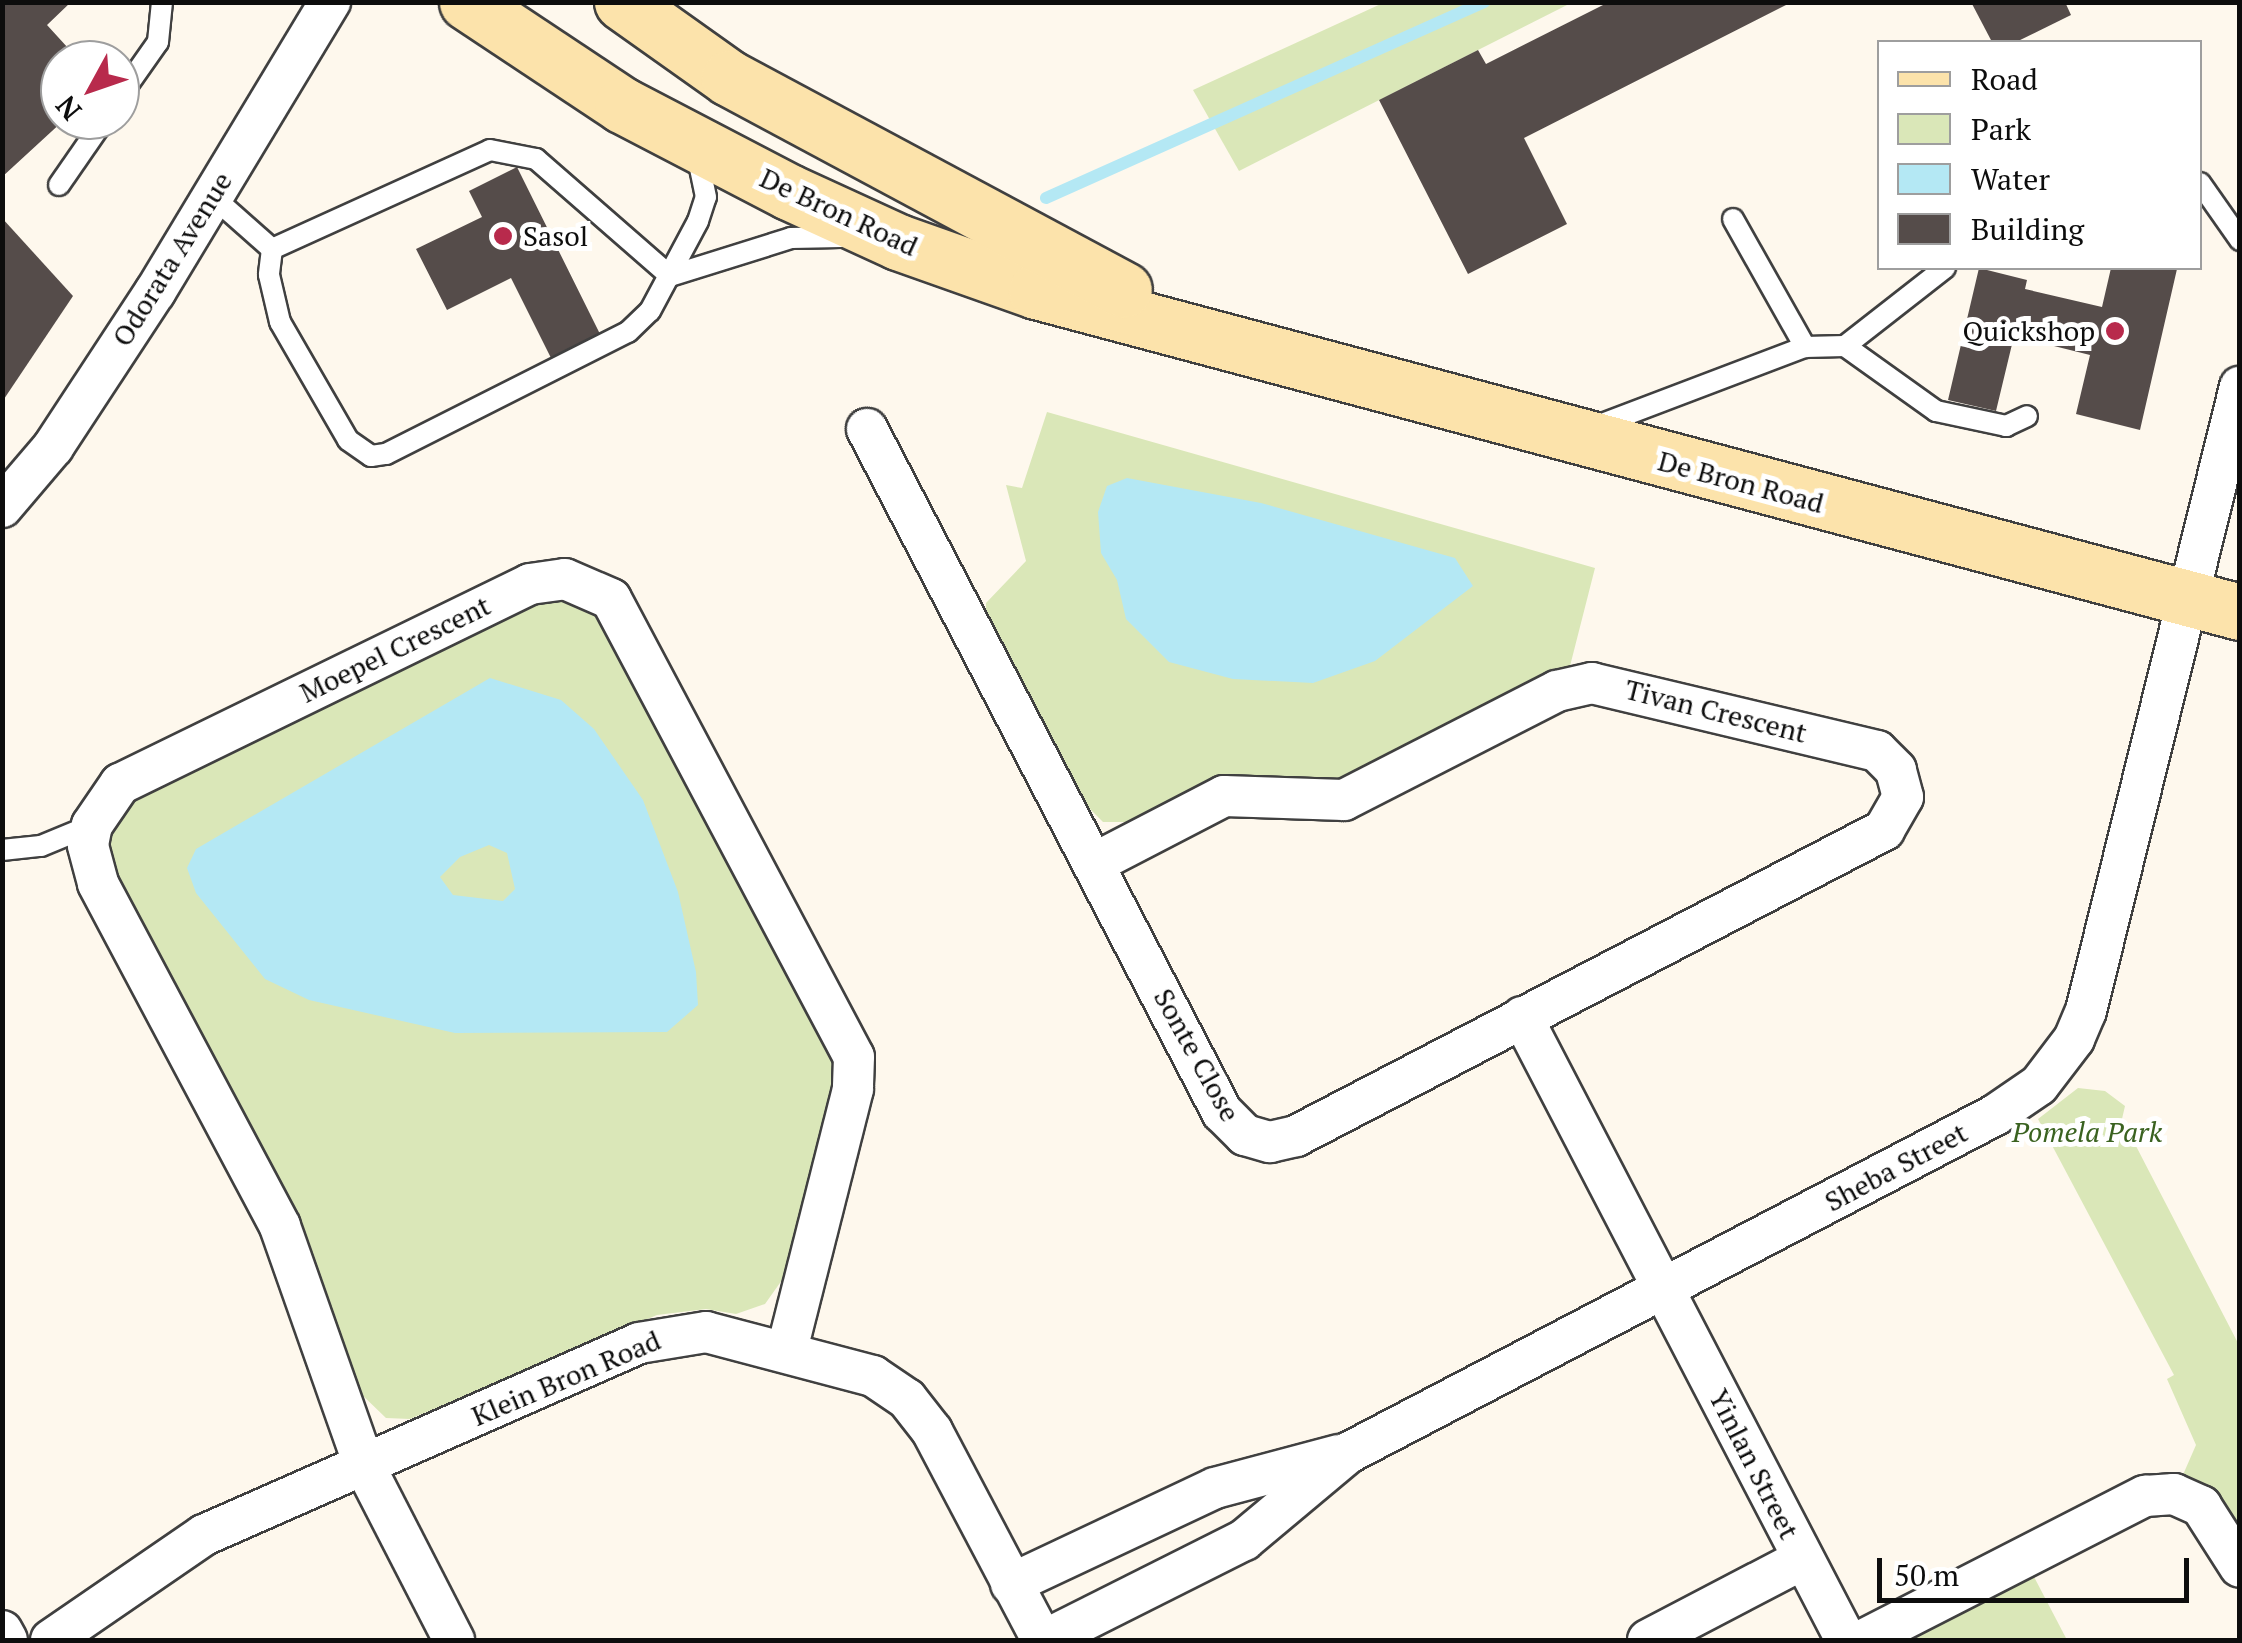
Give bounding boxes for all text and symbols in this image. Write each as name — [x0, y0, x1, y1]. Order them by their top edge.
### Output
north arrow — [40, 40, 140, 140]
legend — [1877, 40, 2202, 270]
text: Road — [1971, 59, 2038, 99]
text: N — [47, 88, 89, 128]
text: Park — [1971, 109, 2031, 149]
text: Water — [1971, 159, 2050, 199]
street label: De Bron Road — [755, 161, 923, 263]
street label: Odorata Avenue — [105, 165, 239, 353]
text: Building — [1971, 209, 2084, 249]
place label: Sasol — [523, 219, 588, 253]
marker: Sasol — [492, 225, 514, 247]
place label: Quickshop — [1962, 314, 2095, 348]
marker: Quickshop — [2104, 320, 2126, 342]
street label: De Bron Road — [1655, 444, 1827, 520]
street label: Moepel Crescent — [294, 588, 496, 710]
street label: Tivan Crescent — [1622, 672, 1810, 750]
street label: Sonte Close — [1147, 983, 1247, 1127]
street label: Sheba Street — [1819, 1115, 1973, 1219]
park label: Pomela Park — [2012, 1115, 2162, 1149]
street label: Klein Bron Road — [467, 1323, 665, 1433]
street label: Yinlan Street — [1702, 1383, 1806, 1545]
scale bar — [1882, 1538, 2194, 1600]
text: 50 m — [1894, 1555, 1959, 1595]

